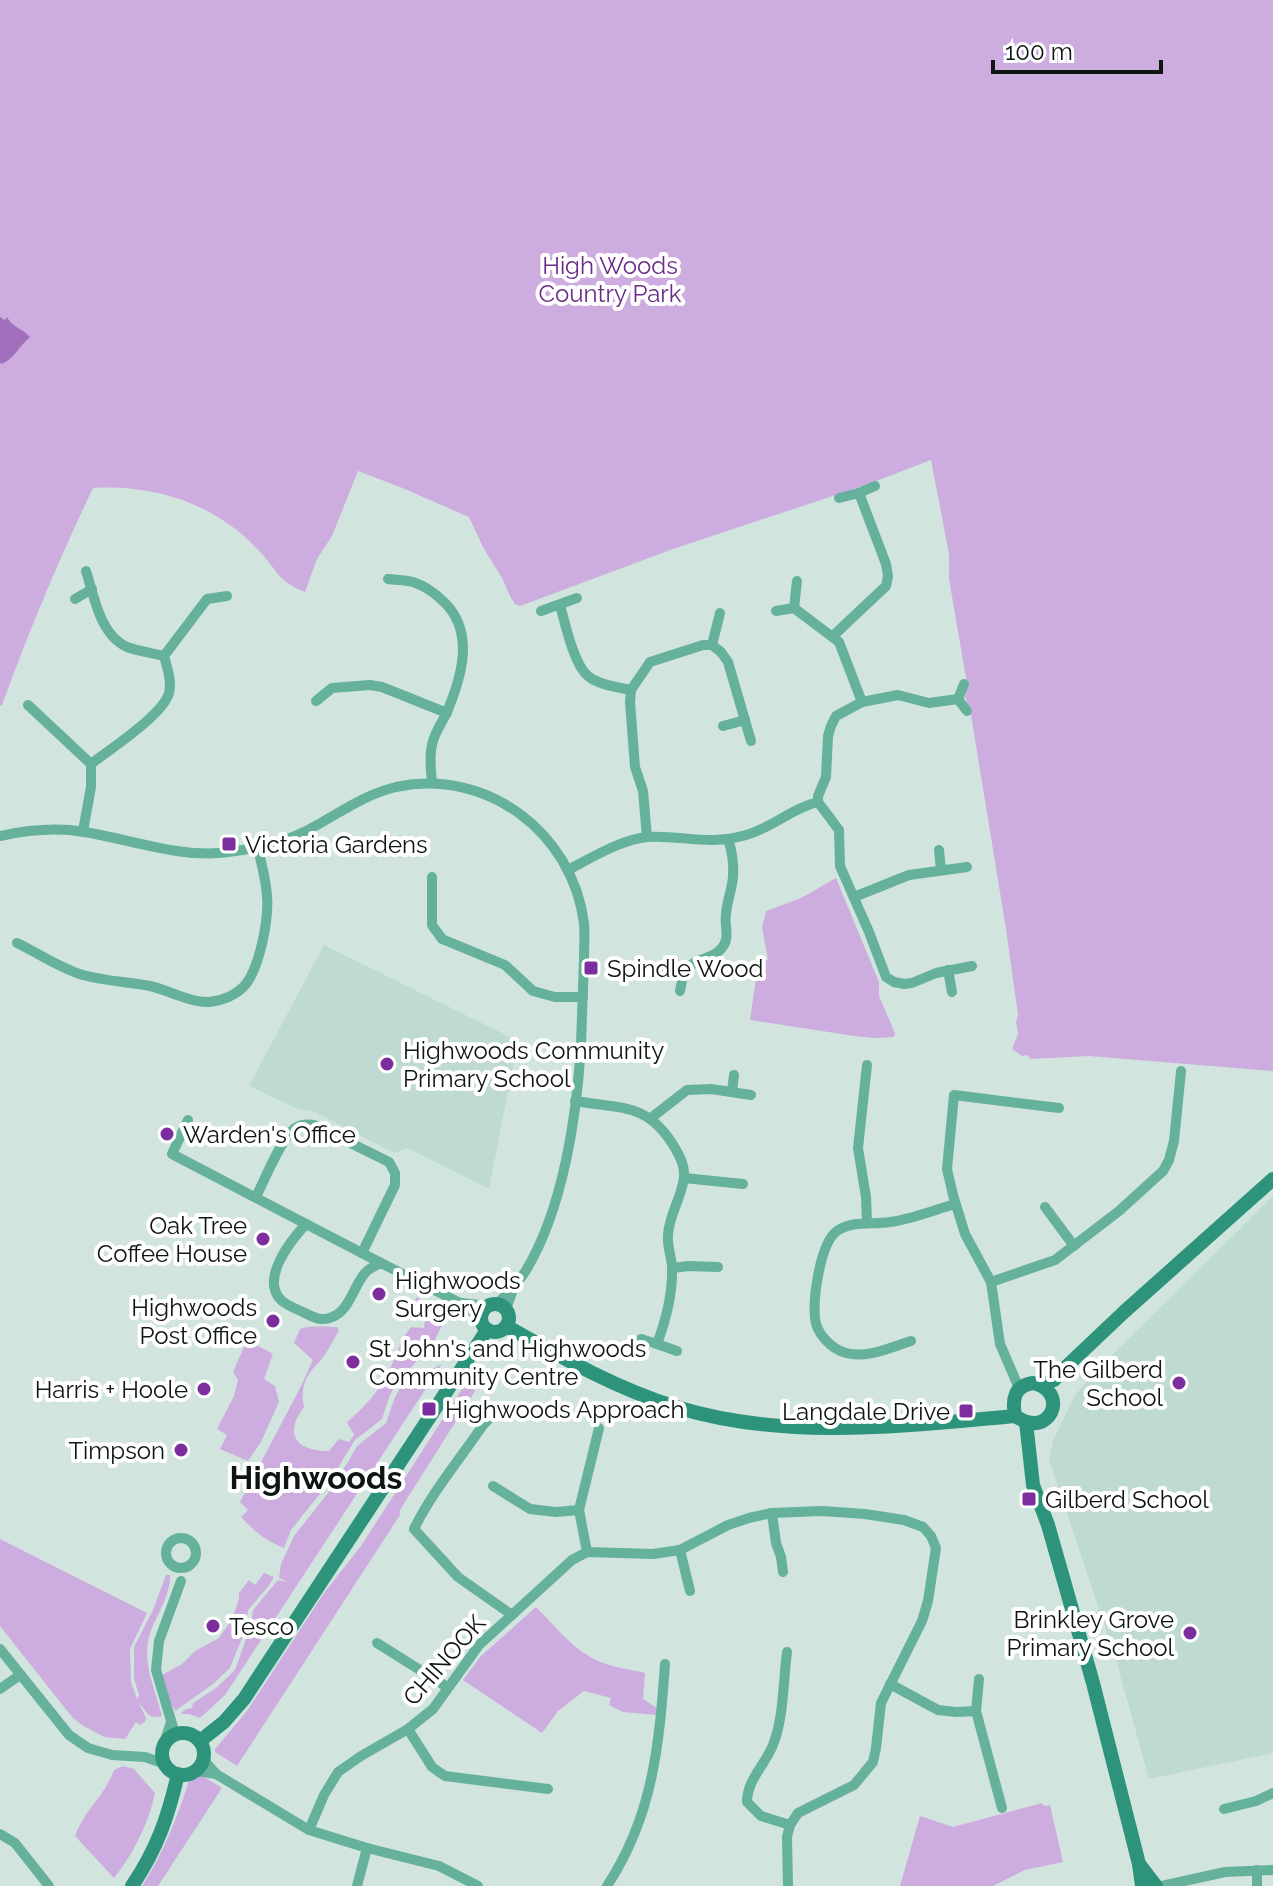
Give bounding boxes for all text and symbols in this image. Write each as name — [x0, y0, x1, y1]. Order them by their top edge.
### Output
scale bar — [993, 24, 1161, 74]
text: 100 m — [1005, 37, 1073, 66]
park label: High Woods Country Park — [539, 251, 682, 308]
place label: Victoria Gardens — [245, 830, 428, 859]
marker: Victoria Gardens — [220, 835, 238, 853]
place label: Spindle Wood — [607, 954, 763, 983]
marker: Spindle Wood — [582, 959, 600, 977]
place label: Highwoods Community Primary School — [403, 1036, 664, 1093]
marker: Highwoods Community Primary School — [378, 1055, 396, 1073]
place label: Warden's Office — [183, 1120, 356, 1149]
marker: Warden's Office — [158, 1125, 176, 1143]
place label: Oak Tree Coffee House — [97, 1211, 247, 1268]
marker: Oak Tree Coffee House — [254, 1230, 272, 1248]
place label: Highwoods Surgery — [395, 1266, 521, 1323]
marker: Highwoods Surgery — [370, 1285, 388, 1303]
place label: Highwoods Post Office — [131, 1293, 257, 1350]
marker: Highwoods Post Office — [264, 1312, 282, 1330]
place label: St John's and Highwoods Community Centre — [369, 1334, 646, 1391]
marker: St John's and Highwoods Community Centre — [344, 1353, 362, 1371]
place label: The Gilberd School — [1033, 1355, 1163, 1412]
marker: The Gilberd School — [1170, 1374, 1188, 1392]
place label: Harris + Hoole — [35, 1375, 188, 1404]
marker: Harris + Hoole — [195, 1380, 213, 1398]
place label: Highwoods Approach — [445, 1395, 684, 1424]
place label: Langdale Drive — [782, 1397, 950, 1426]
marker: Highwoods Approach — [420, 1400, 438, 1418]
marker: Langdale Drive — [957, 1402, 975, 1420]
place label: Timpson — [68, 1436, 165, 1465]
marker: Timpson — [172, 1441, 190, 1459]
district label: Highwoods — [230, 1459, 402, 1496]
place label: Gilberd School — [1045, 1485, 1209, 1514]
marker: Gilberd School — [1020, 1490, 1038, 1508]
place label: Brinkley Grove Primary School — [1007, 1605, 1174, 1662]
street label: CHINOOK — [397, 1609, 491, 1711]
place label: Tesco — [229, 1612, 294, 1641]
marker: Tesco — [204, 1617, 222, 1635]
marker: Brinkley Grove Primary School — [1181, 1624, 1199, 1642]

